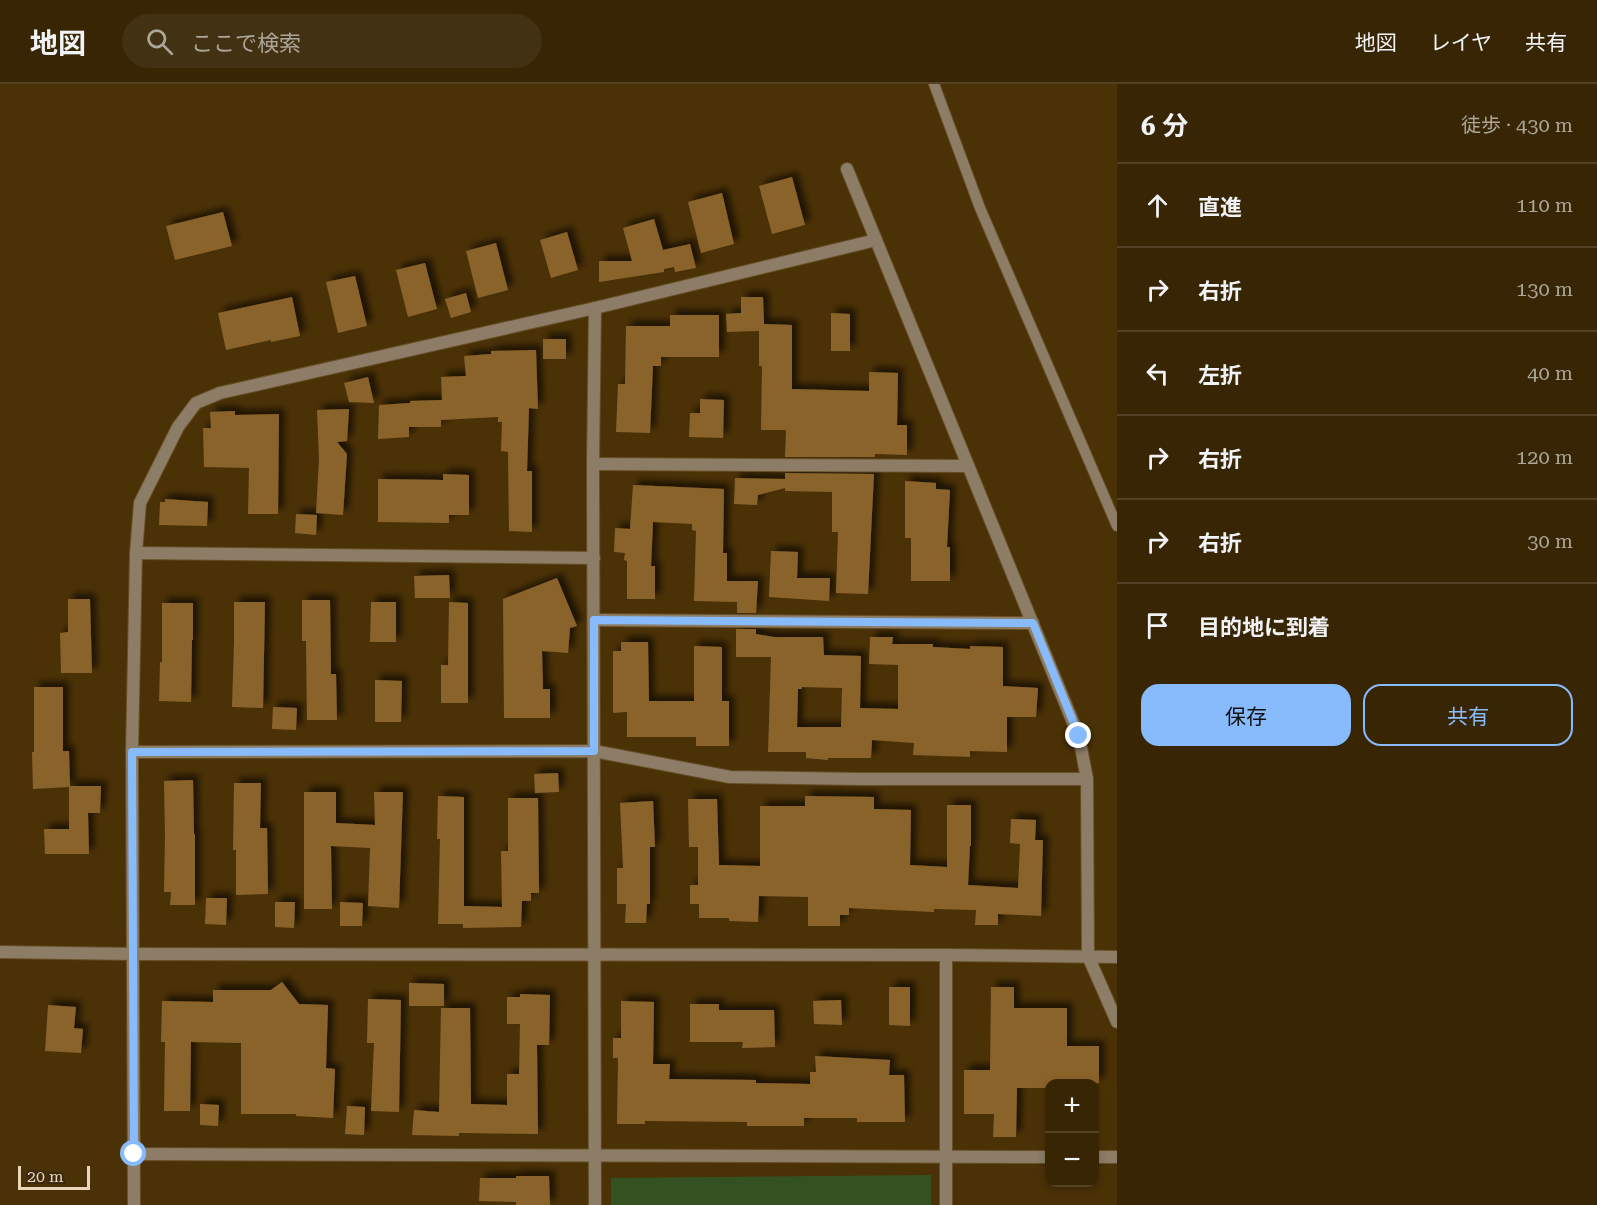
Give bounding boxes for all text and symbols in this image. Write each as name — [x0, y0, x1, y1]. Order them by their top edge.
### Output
search box — [122, 14, 542, 68]
icon: search — [143, 25, 176, 58]
text: 地図 — [30, 27, 86, 60]
text: ここで検索 — [191, 31, 301, 56]
text: 地図 — [1355, 31, 1397, 55]
text: レイヤ — [1430, 31, 1492, 55]
text: 共有 — [1525, 31, 1567, 55]
text: 6 分 — [1141, 111, 1188, 141]
text: 徒歩 · 430 m — [1461, 113, 1573, 137]
icon: ahead — [1141, 189, 1174, 222]
text: 110 m — [1516, 193, 1573, 217]
text: 直進 — [1198, 195, 1242, 220]
icon: right — [1141, 273, 1174, 306]
text: 130 m — [1516, 277, 1573, 301]
text: 右折 — [1198, 279, 1242, 304]
icon: left — [1141, 357, 1174, 390]
text: 40 m — [1527, 361, 1573, 385]
text: 左折 — [1198, 363, 1242, 388]
icon: right — [1141, 441, 1174, 474]
text: 120 m — [1516, 445, 1573, 469]
text: 右折 — [1198, 447, 1242, 472]
icon: right — [1141, 525, 1174, 558]
text: 30 m — [1527, 529, 1573, 553]
text: 右折 — [1198, 531, 1242, 556]
icon: arrive — [1141, 609, 1174, 642]
text: 目的地に到着 — [1198, 615, 1330, 640]
button: 保存 — [1141, 684, 1351, 746]
button: 共有 — [1363, 684, 1573, 746]
route end — [1065, 722, 1091, 748]
map controls — [1045, 1079, 1099, 1187]
button: + — [1045, 1079, 1099, 1133]
button: − — [1045, 1133, 1099, 1187]
route start — [120, 1140, 146, 1166]
scale bar — [18, 1163, 90, 1190]
text: 20 m — [27, 1167, 64, 1186]

